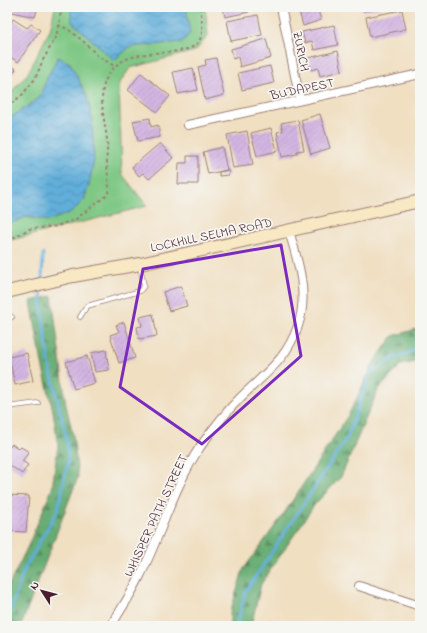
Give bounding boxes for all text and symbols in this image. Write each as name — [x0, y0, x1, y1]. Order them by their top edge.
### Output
street label: ZURICH — [287, 30, 314, 73]
street label: BUDAPEST — [268, 73, 337, 106]
street label: LOCKHILL SELMA ROAD — [149, 213, 274, 258]
street label: WHISPER PATH STREET — [120, 451, 193, 580]
north arrow — [22, 571, 62, 611]
text: N — [26, 578, 43, 593]

